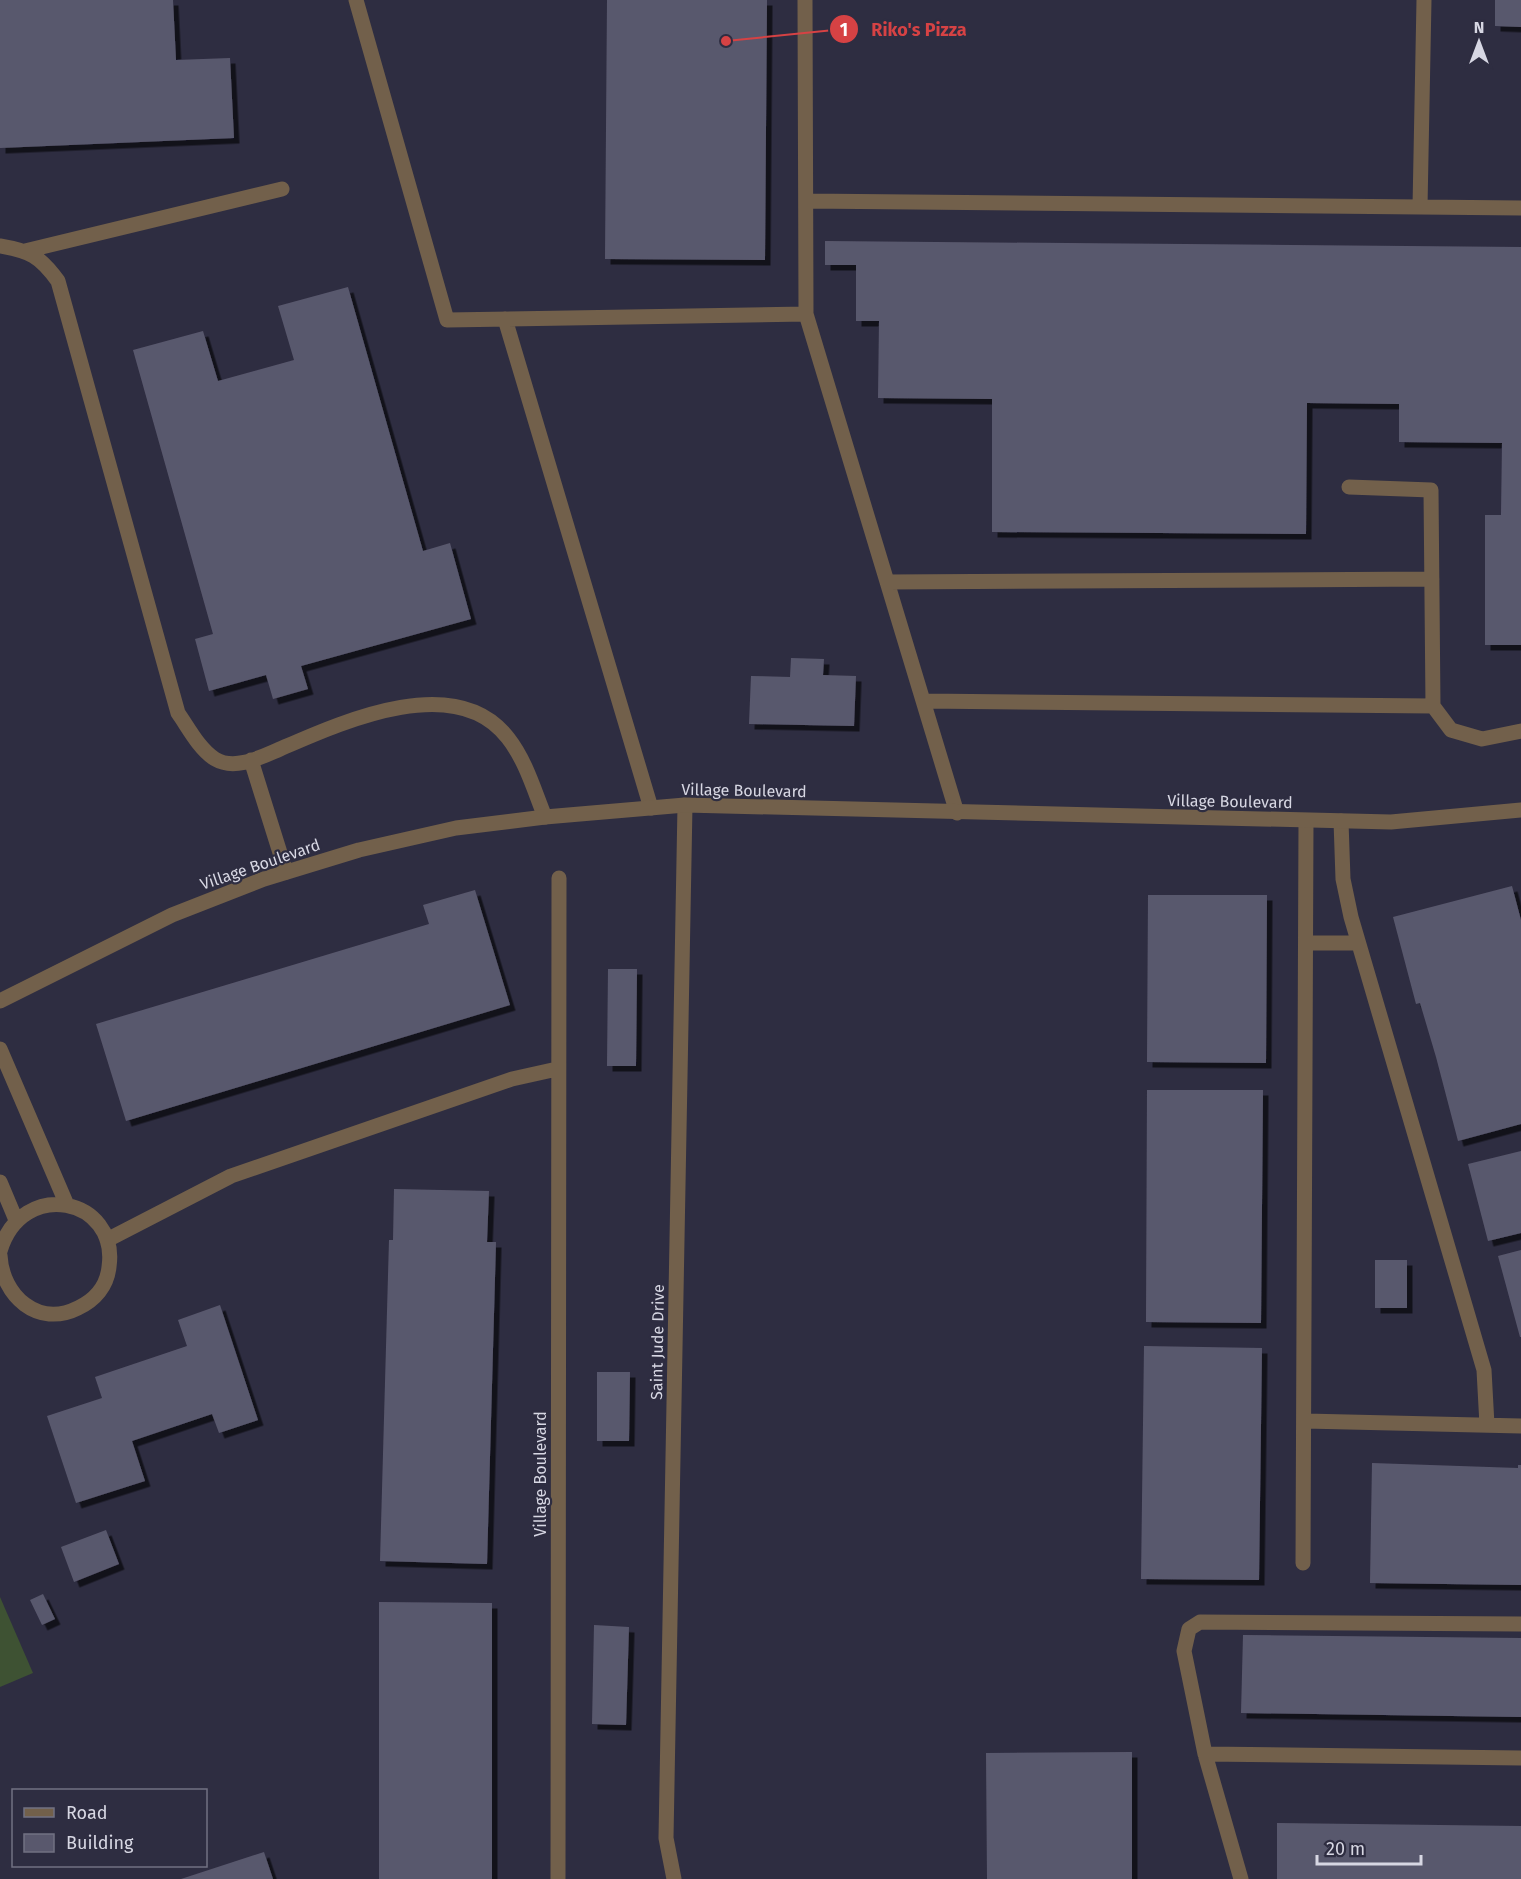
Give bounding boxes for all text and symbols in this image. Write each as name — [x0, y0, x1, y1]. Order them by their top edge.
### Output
callout: Riko's Pizza — [829, 11, 979, 47]
north arrow — [1449, 12, 1509, 72]
text: N — [1474, 18, 1484, 37]
text: 1 — [840, 19, 848, 41]
text: Riko's Pizza — [871, 19, 967, 41]
street label: Village Boulevard — [681, 780, 807, 801]
street label: Village Boulevard — [1167, 791, 1293, 812]
street label: Village Boulevard — [198, 835, 323, 894]
street label: Saint Jude Drive — [647, 1284, 668, 1400]
street label: Village Boulevard — [531, 1411, 550, 1537]
legend — [12, 1789, 207, 1867]
text: Road — [66, 1802, 108, 1824]
scale bar — [1317, 1828, 1420, 1866]
text: Building — [66, 1832, 134, 1854]
text: 20 m — [1326, 1838, 1365, 1860]

